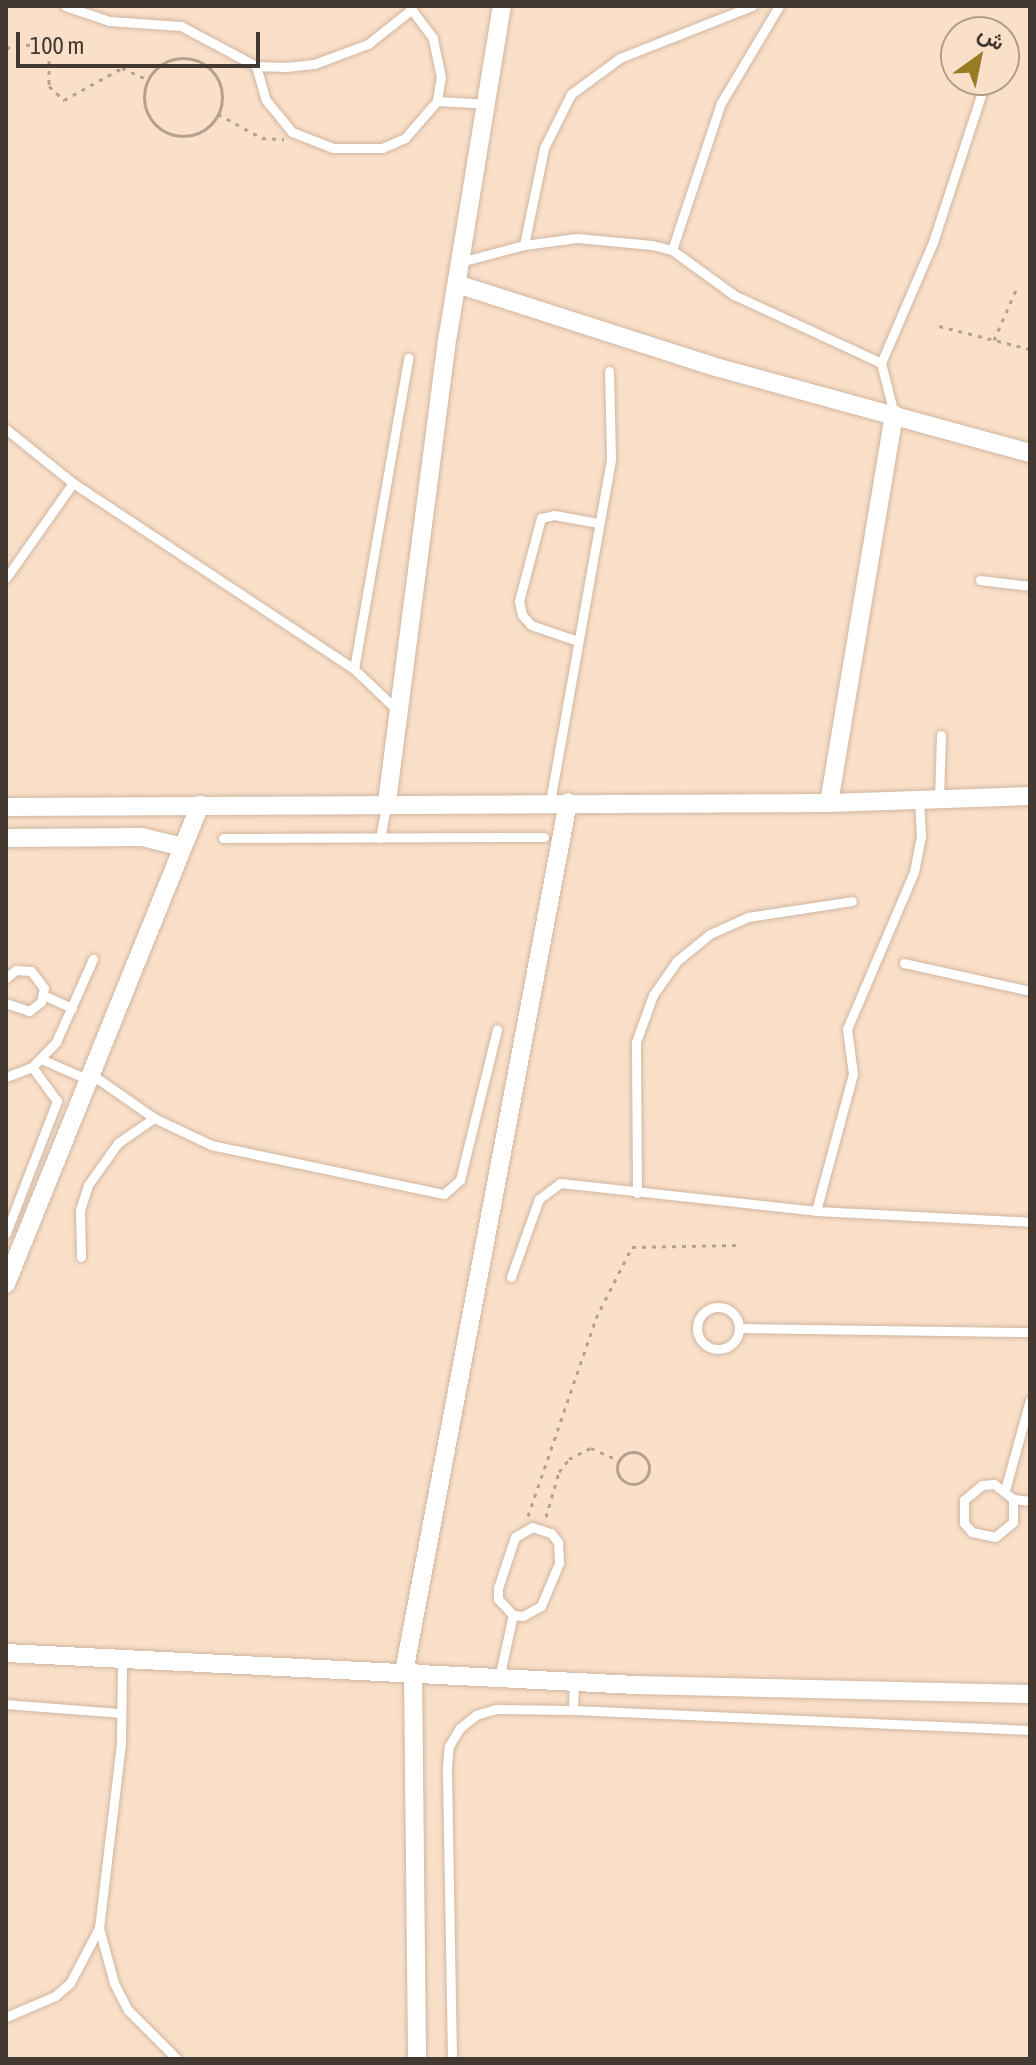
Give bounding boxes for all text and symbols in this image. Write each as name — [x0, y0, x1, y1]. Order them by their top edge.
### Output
scale bar — [20, 16, 264, 66]
north arrow — [940, 16, 1020, 96]
text: ش — [974, 19, 1010, 56]
text: 100 m — [30, 32, 84, 59]

